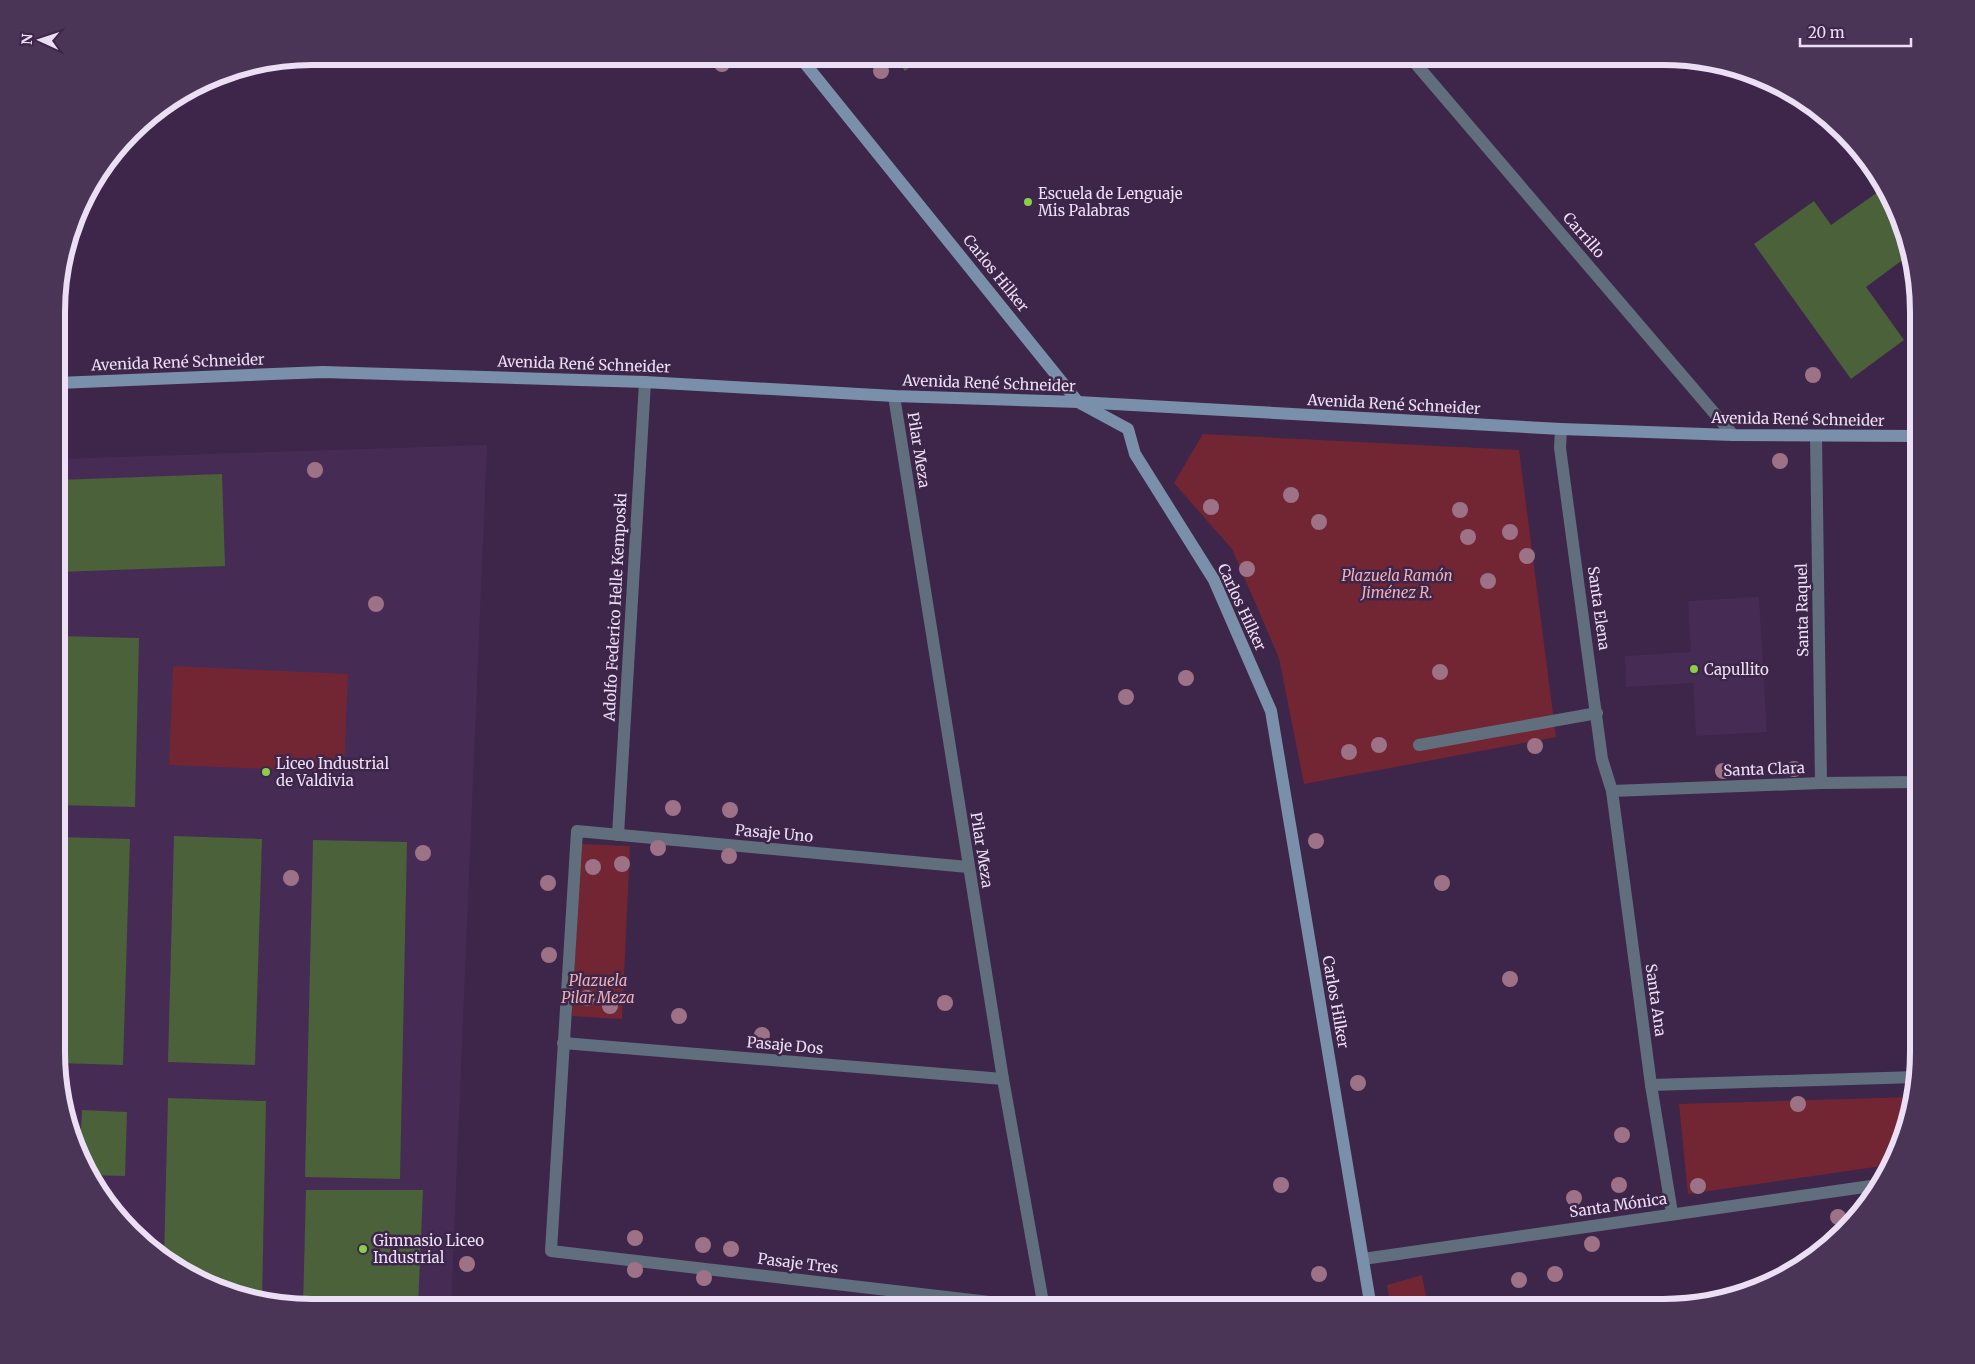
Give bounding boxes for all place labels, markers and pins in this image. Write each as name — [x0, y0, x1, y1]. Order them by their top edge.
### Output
place label: Escuela de Lenguaje Mis Palabras — [1038, 184, 1183, 220]
marker: Escuela de Lenguaje Mis Palabras — [1022, 196, 1034, 208]
place label: Capullito — [1704, 660, 1769, 679]
marker: Capullito — [1688, 663, 1700, 675]
place label: Liceo Industrial de Valdivia — [276, 754, 390, 790]
marker: Liceo Industrial de Valdivia — [260, 766, 272, 778]
place label: Gimnasio Liceo Industrial — [373, 1231, 484, 1267]
marker: Gimnasio Liceo Industrial — [357, 1243, 369, 1255]

